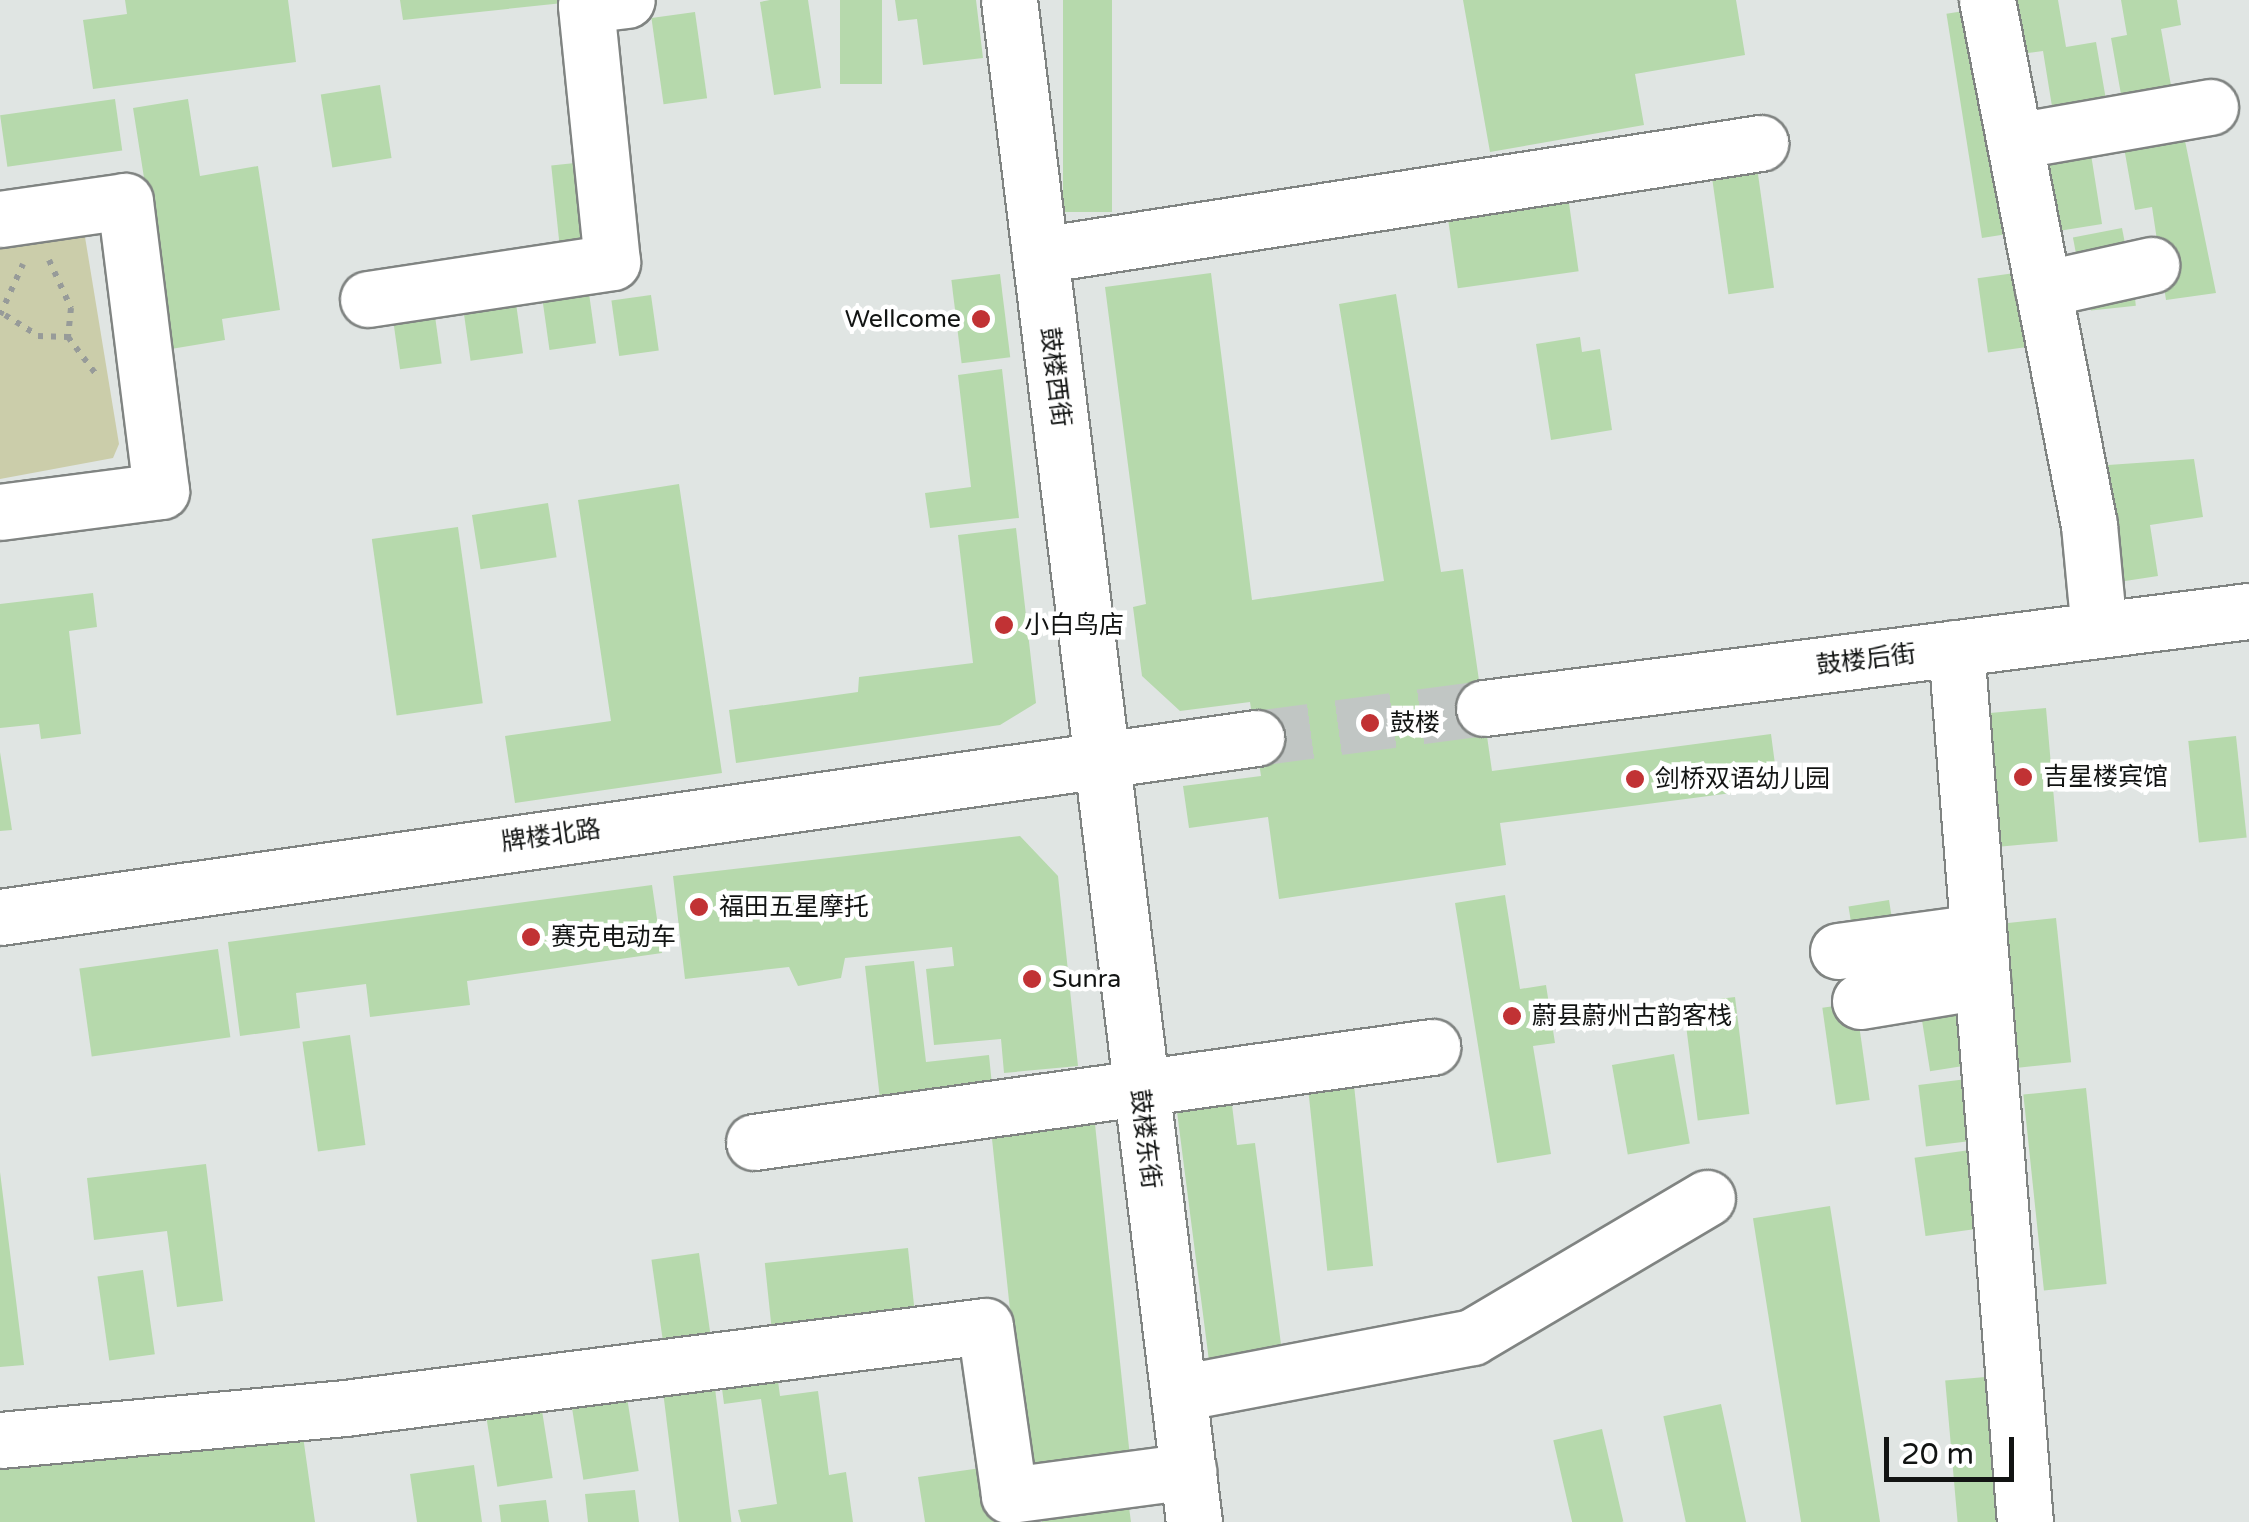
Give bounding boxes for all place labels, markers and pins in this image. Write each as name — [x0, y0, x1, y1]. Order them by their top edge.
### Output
place label: Wellcome — [845, 304, 961, 334]
marker: Wellcome — [970, 308, 992, 330]
place label: 小白鸟店 — [1024, 610, 1124, 640]
marker: 小白鸟店 — [993, 614, 1015, 636]
place label: 鼓楼 — [1390, 708, 1440, 738]
marker: 鼓楼 — [1359, 712, 1381, 734]
place label: 吉星楼宾馆 — [2043, 762, 2168, 792]
place label: 剑桥双语幼儿园 — [1655, 764, 1830, 794]
marker: 吉星楼宾馆 — [2012, 766, 2034, 788]
marker: 剑桥双语幼儿园 — [1624, 768, 1646, 790]
place label: 福田五星摩托 — [719, 892, 869, 922]
marker: 福田五星摩托 — [688, 896, 710, 918]
place label: 赛克电动车 — [551, 922, 676, 952]
marker: 赛克电动车 — [520, 926, 542, 948]
place label: Sunra — [1052, 964, 1121, 994]
marker: Sunra — [1021, 968, 1043, 990]
place label: 蔚县蔚州古韵客栈 — [1532, 1001, 1732, 1031]
marker: 蔚县蔚州古韵客栈 — [1501, 1005, 1523, 1027]

